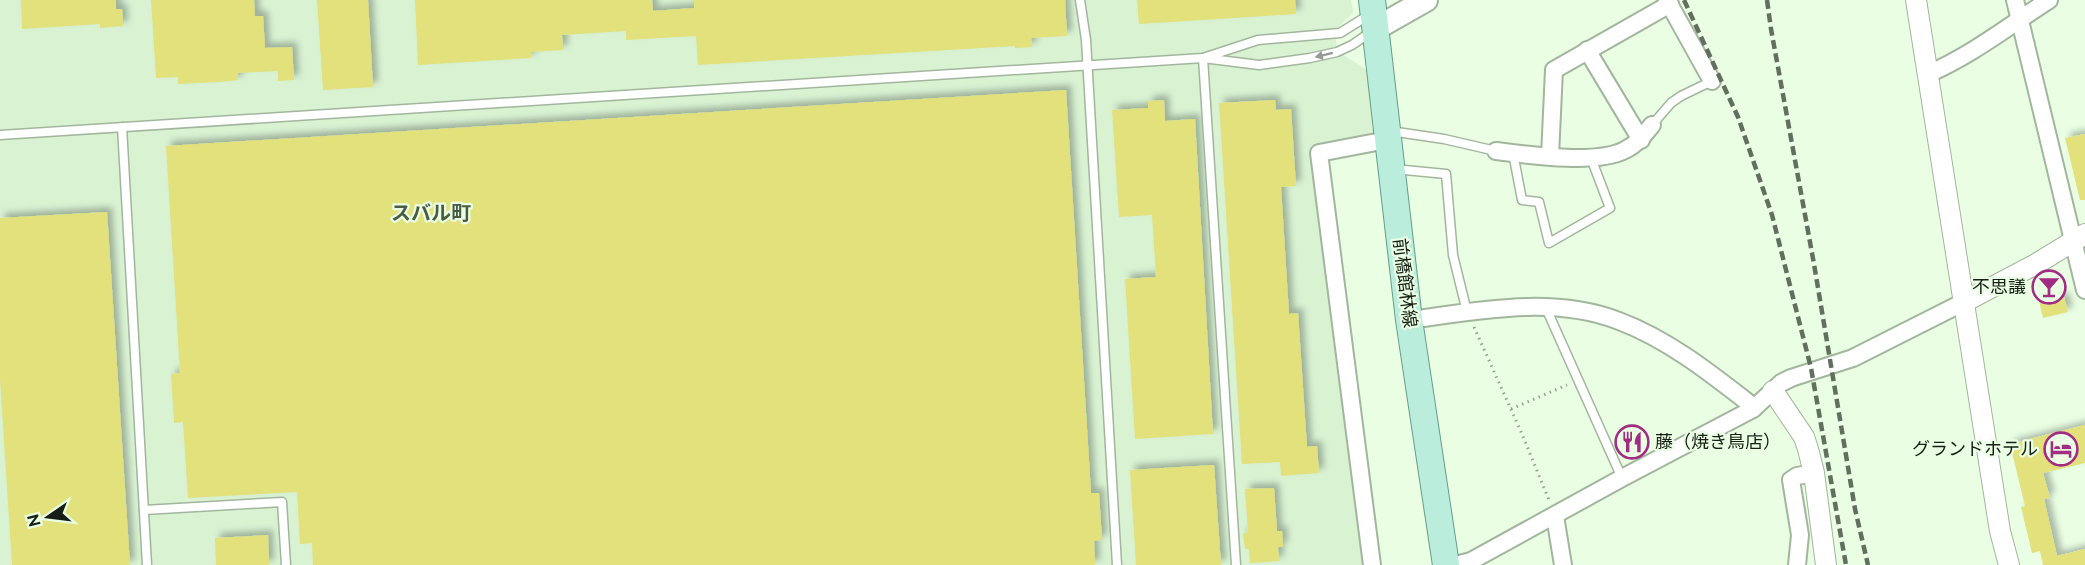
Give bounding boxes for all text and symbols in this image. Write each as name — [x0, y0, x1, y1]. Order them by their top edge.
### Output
one-way arrow — [1314, 50, 1333, 60]
district label: スバル町 — [391, 201, 471, 225]
street label: 前橋館林線 — [1390, 237, 1421, 329]
bar icon: 不思議 — [2031, 269, 2067, 305]
place label: 不思議 — [1972, 276, 2026, 297]
restaurant icon: 藤（焼き鳥店） — [1614, 424, 1650, 460]
place label: 藤（焼き鳥店） — [1655, 431, 1781, 452]
hotel icon: グランドホテル — [2043, 431, 2079, 467]
place label: グランドホテル — [1912, 438, 2038, 459]
north arrow — [18, 487, 78, 547]
text: N — [23, 512, 45, 529]

